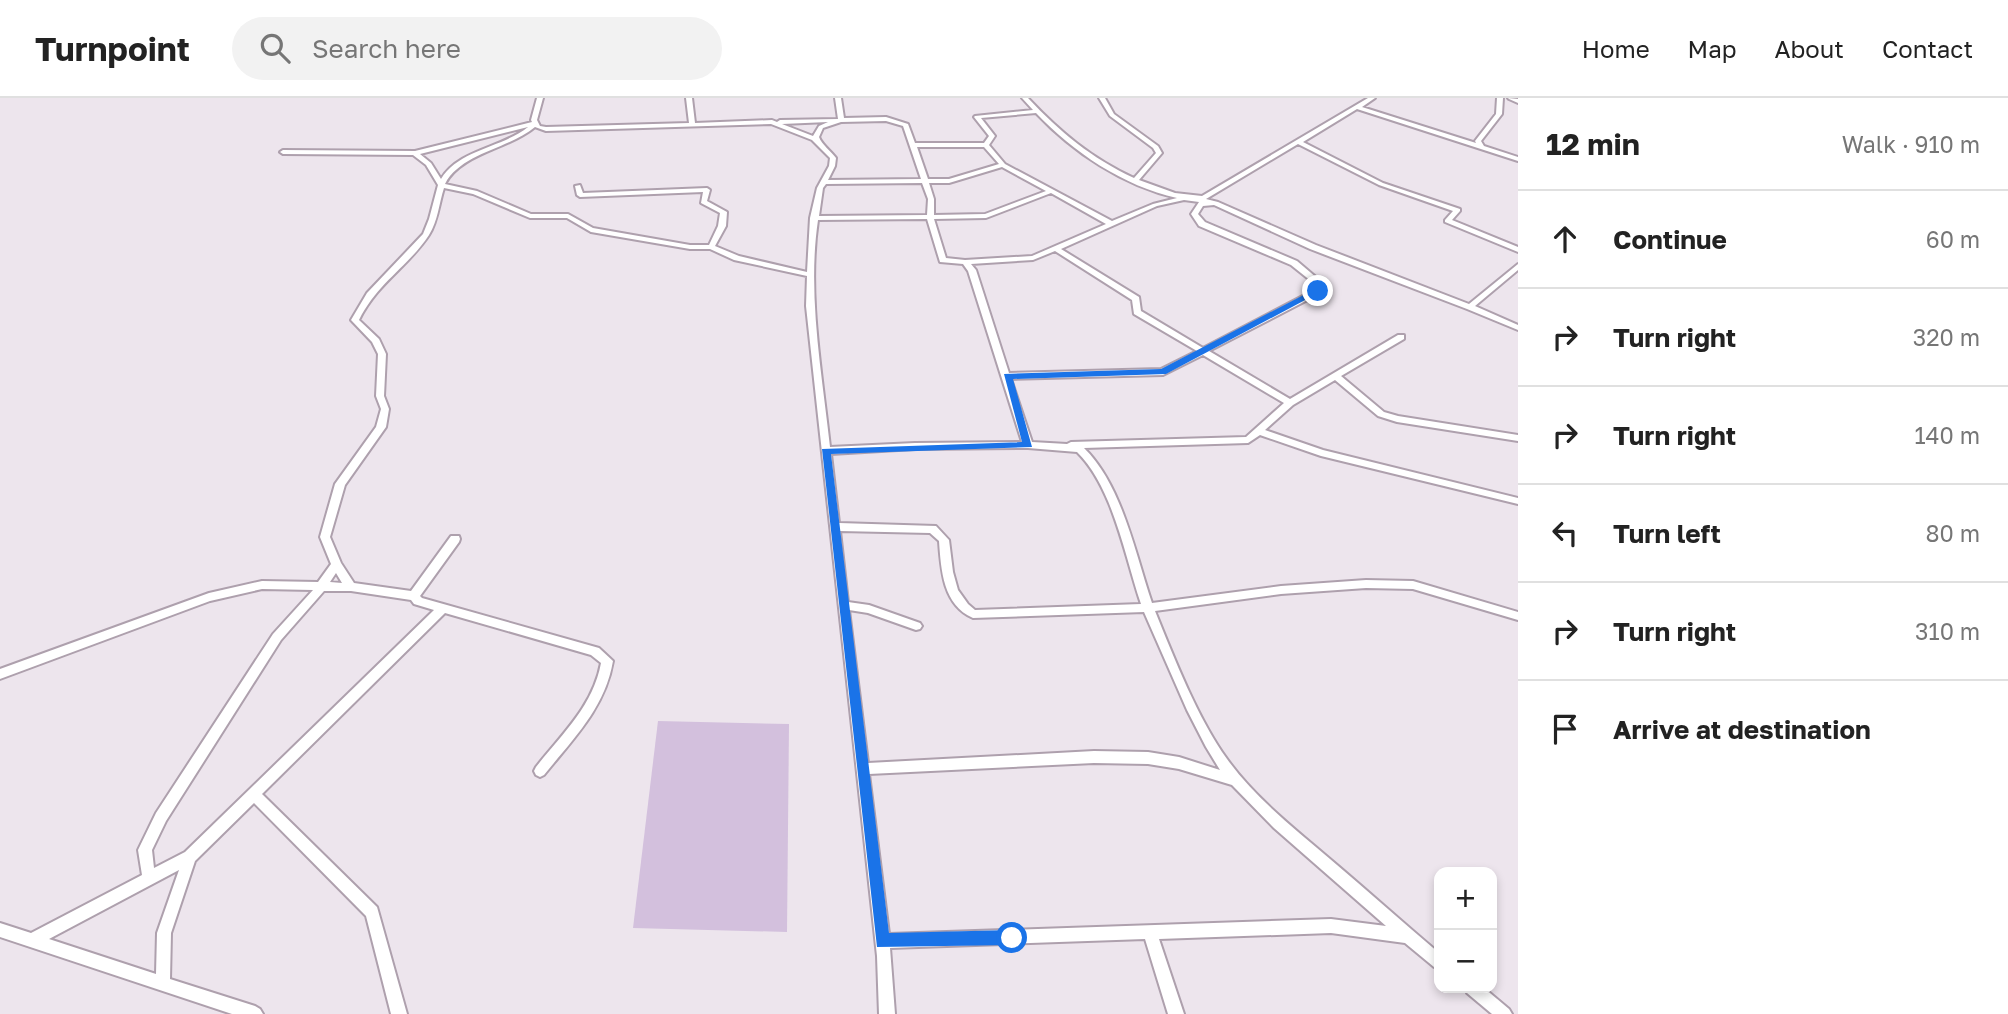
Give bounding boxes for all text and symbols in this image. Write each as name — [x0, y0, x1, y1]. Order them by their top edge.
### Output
search box — [232, 17, 722, 80]
text: Turnpoint — [35, 29, 190, 68]
icon: search — [256, 29, 294, 67]
text: Search here — [312, 33, 461, 64]
text: Home — [1582, 34, 1650, 63]
text: Map — [1688, 34, 1737, 63]
text: About — [1775, 34, 1844, 63]
text: Contact — [1882, 34, 1973, 63]
text: 12 min — [1546, 126, 1640, 162]
text: Walk · 910 m — [1842, 130, 1980, 158]
icon: ahead — [1546, 220, 1584, 258]
text: Continue — [1613, 224, 1727, 255]
text: 60 m — [1926, 225, 1980, 253]
route end — [1302, 275, 1333, 306]
icon: right — [1546, 318, 1584, 356]
text: Turn right — [1613, 322, 1736, 353]
text: 320 m — [1913, 323, 1980, 351]
icon: right — [1546, 416, 1584, 454]
text: Turn right — [1613, 420, 1736, 451]
text: 140 m — [1914, 421, 1980, 449]
icon: left — [1546, 514, 1584, 552]
text: Turn left — [1613, 518, 1721, 549]
text: 80 m — [1926, 519, 1980, 547]
icon: right — [1546, 612, 1584, 650]
text: Turn right — [1613, 616, 1736, 647]
text: 310 m — [1915, 617, 1980, 645]
icon: arrive — [1546, 710, 1584, 748]
text: Arrive at destination — [1613, 714, 1871, 745]
map controls — [1434, 867, 1497, 993]
button: + — [1434, 867, 1497, 930]
route start — [996, 922, 1027, 953]
button: − — [1434, 930, 1497, 993]

